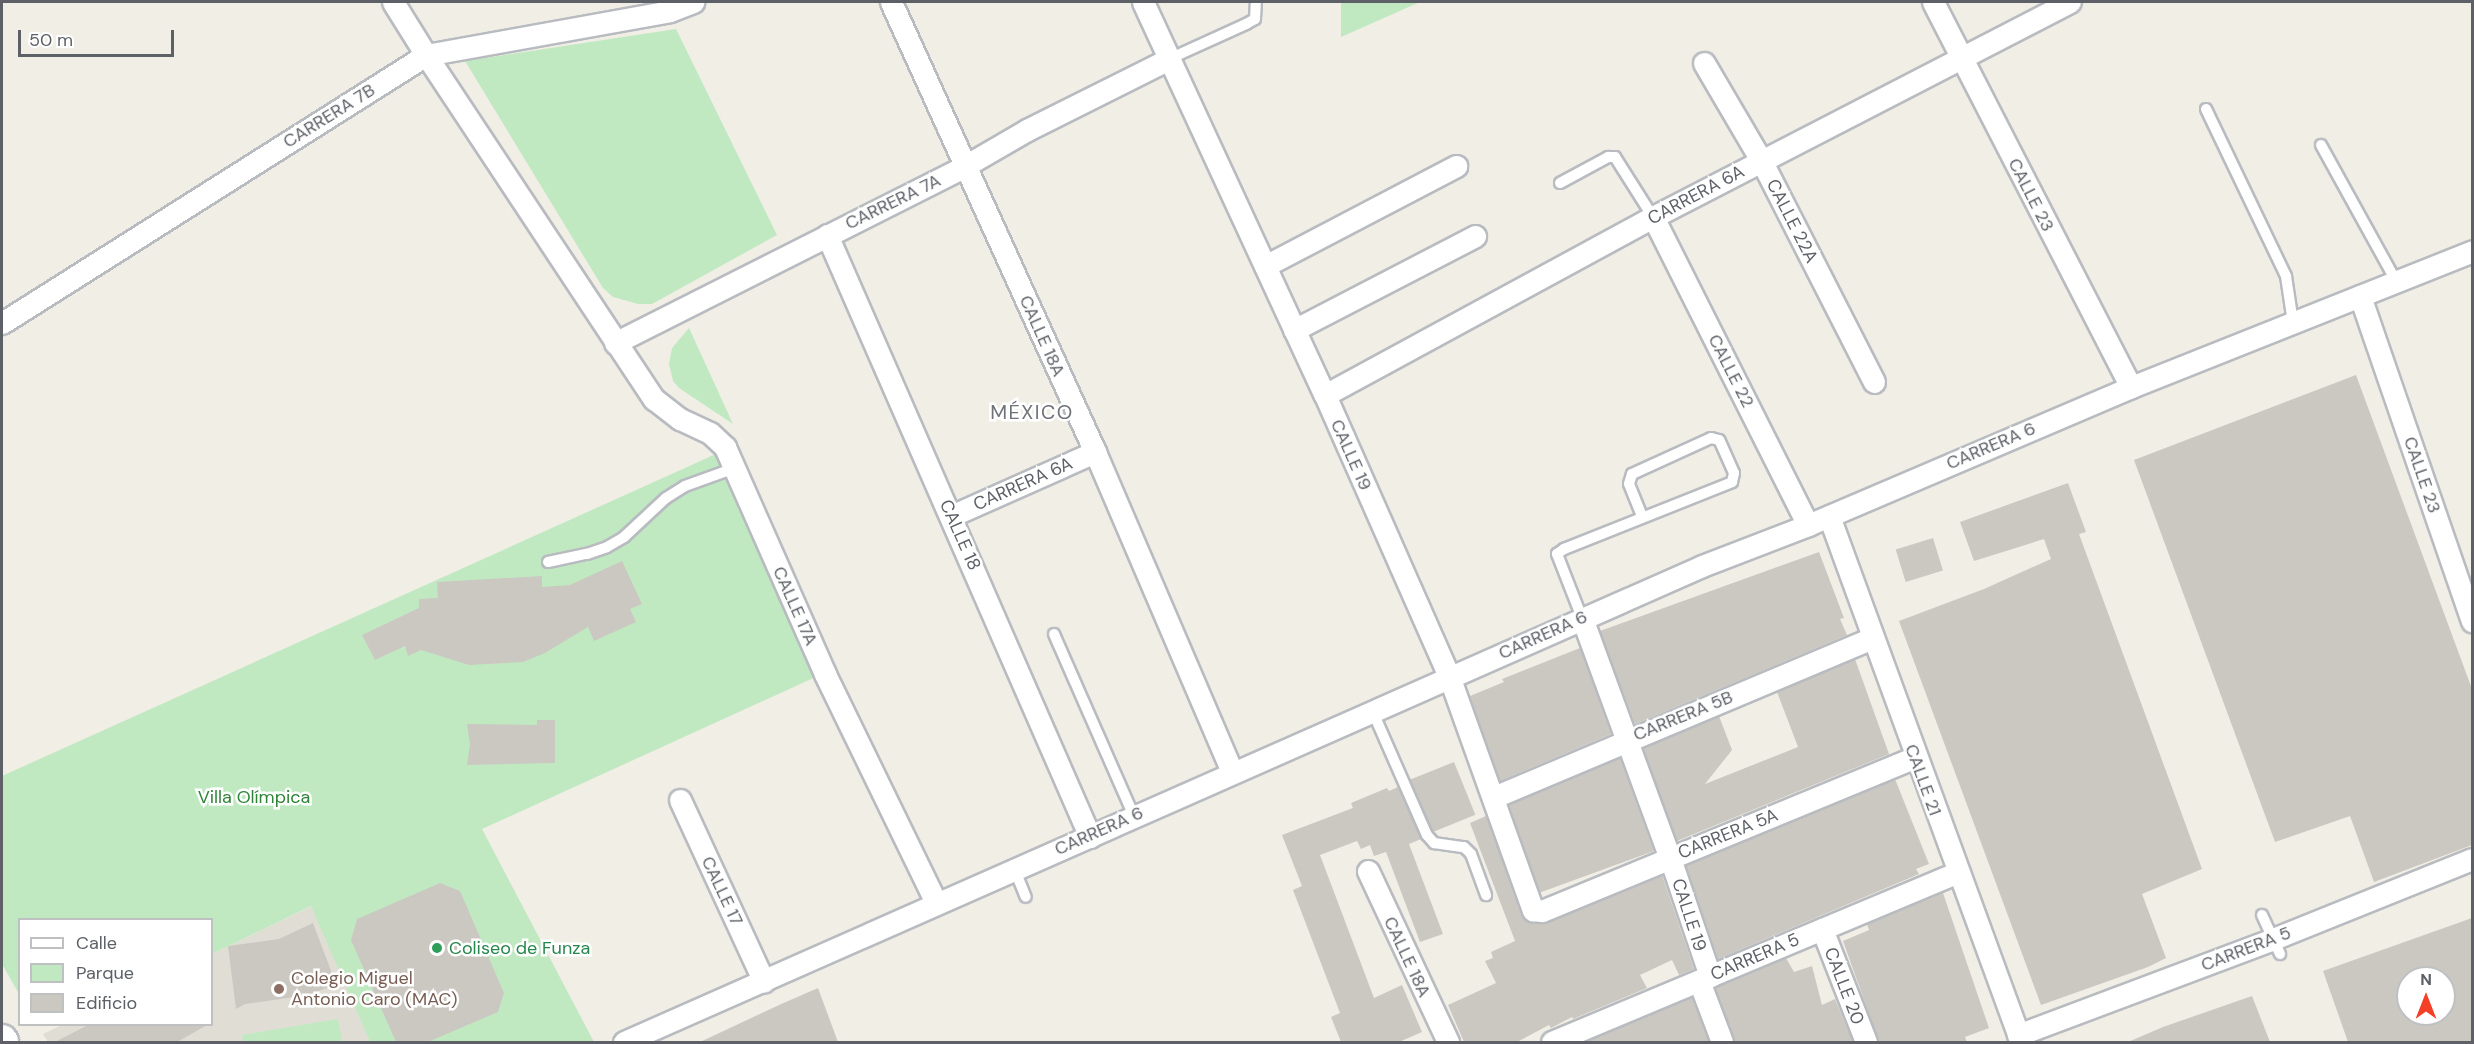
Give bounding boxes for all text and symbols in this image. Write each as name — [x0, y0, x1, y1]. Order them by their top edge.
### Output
scale bar — [21, 18, 177, 56]
text: 50 m — [29, 28, 73, 52]
street label: CARRERA 7B — [279, 79, 379, 153]
street label: CALLE 23 — [2003, 155, 2059, 235]
street label: CARRERA 6A — [1644, 161, 1748, 229]
street label: CARRERA 7A — [842, 170, 944, 234]
street label: CALLE 22A — [1762, 175, 1822, 267]
street label: CALLE 18A — [1015, 292, 1069, 380]
street label: CALLE 22 — [1703, 331, 1759, 411]
district label: MÉXICO — [990, 400, 1074, 424]
street label: CALLE 19 — [1326, 416, 1376, 494]
street label: CARRERA 6 — [1943, 418, 2039, 474]
street label: CALLE 23 — [2399, 434, 2445, 516]
street label: CARRERA 6A — [970, 453, 1076, 515]
street label: CALLE 18 — [935, 496, 985, 574]
street label: CALLE 17A — [768, 563, 822, 649]
street label: CARRERA 6 — [1495, 606, 1591, 664]
street label: CARRERA 5B — [1630, 686, 1736, 746]
street label: CALLE 21 — [1900, 741, 1946, 819]
park label: Villa Olímpica — [198, 786, 310, 808]
street label: CARRERA 6 — [1051, 802, 1147, 860]
street label: CARRERA 5A — [1675, 804, 1781, 864]
street label: CALLE 17 — [697, 853, 747, 929]
street label: CALLE 19 — [1667, 876, 1711, 954]
street label: CALLE 18A — [1379, 913, 1435, 1001]
legend — [18, 918, 213, 1026]
street label: CARRERA 5 — [2198, 922, 2294, 976]
street label: CARRERA 5 — [1707, 929, 1803, 985]
text: Calle — [76, 931, 117, 955]
place label: Coliseo de Funza — [449, 937, 590, 959]
marker: Coliseo de Funza — [430, 941, 444, 955]
street label: CALLE 20 — [1819, 944, 1869, 1028]
text: Parque — [76, 961, 134, 985]
north arrow — [2396, 966, 2456, 1026]
place label: Colegio Miguel Antonio Caro (MAC) — [291, 968, 458, 1010]
text: N — [2420, 969, 2432, 990]
marker: Colegio Miguel Antonio Caro (MAC) — [272, 982, 286, 996]
text: Edificio — [76, 991, 137, 1015]

